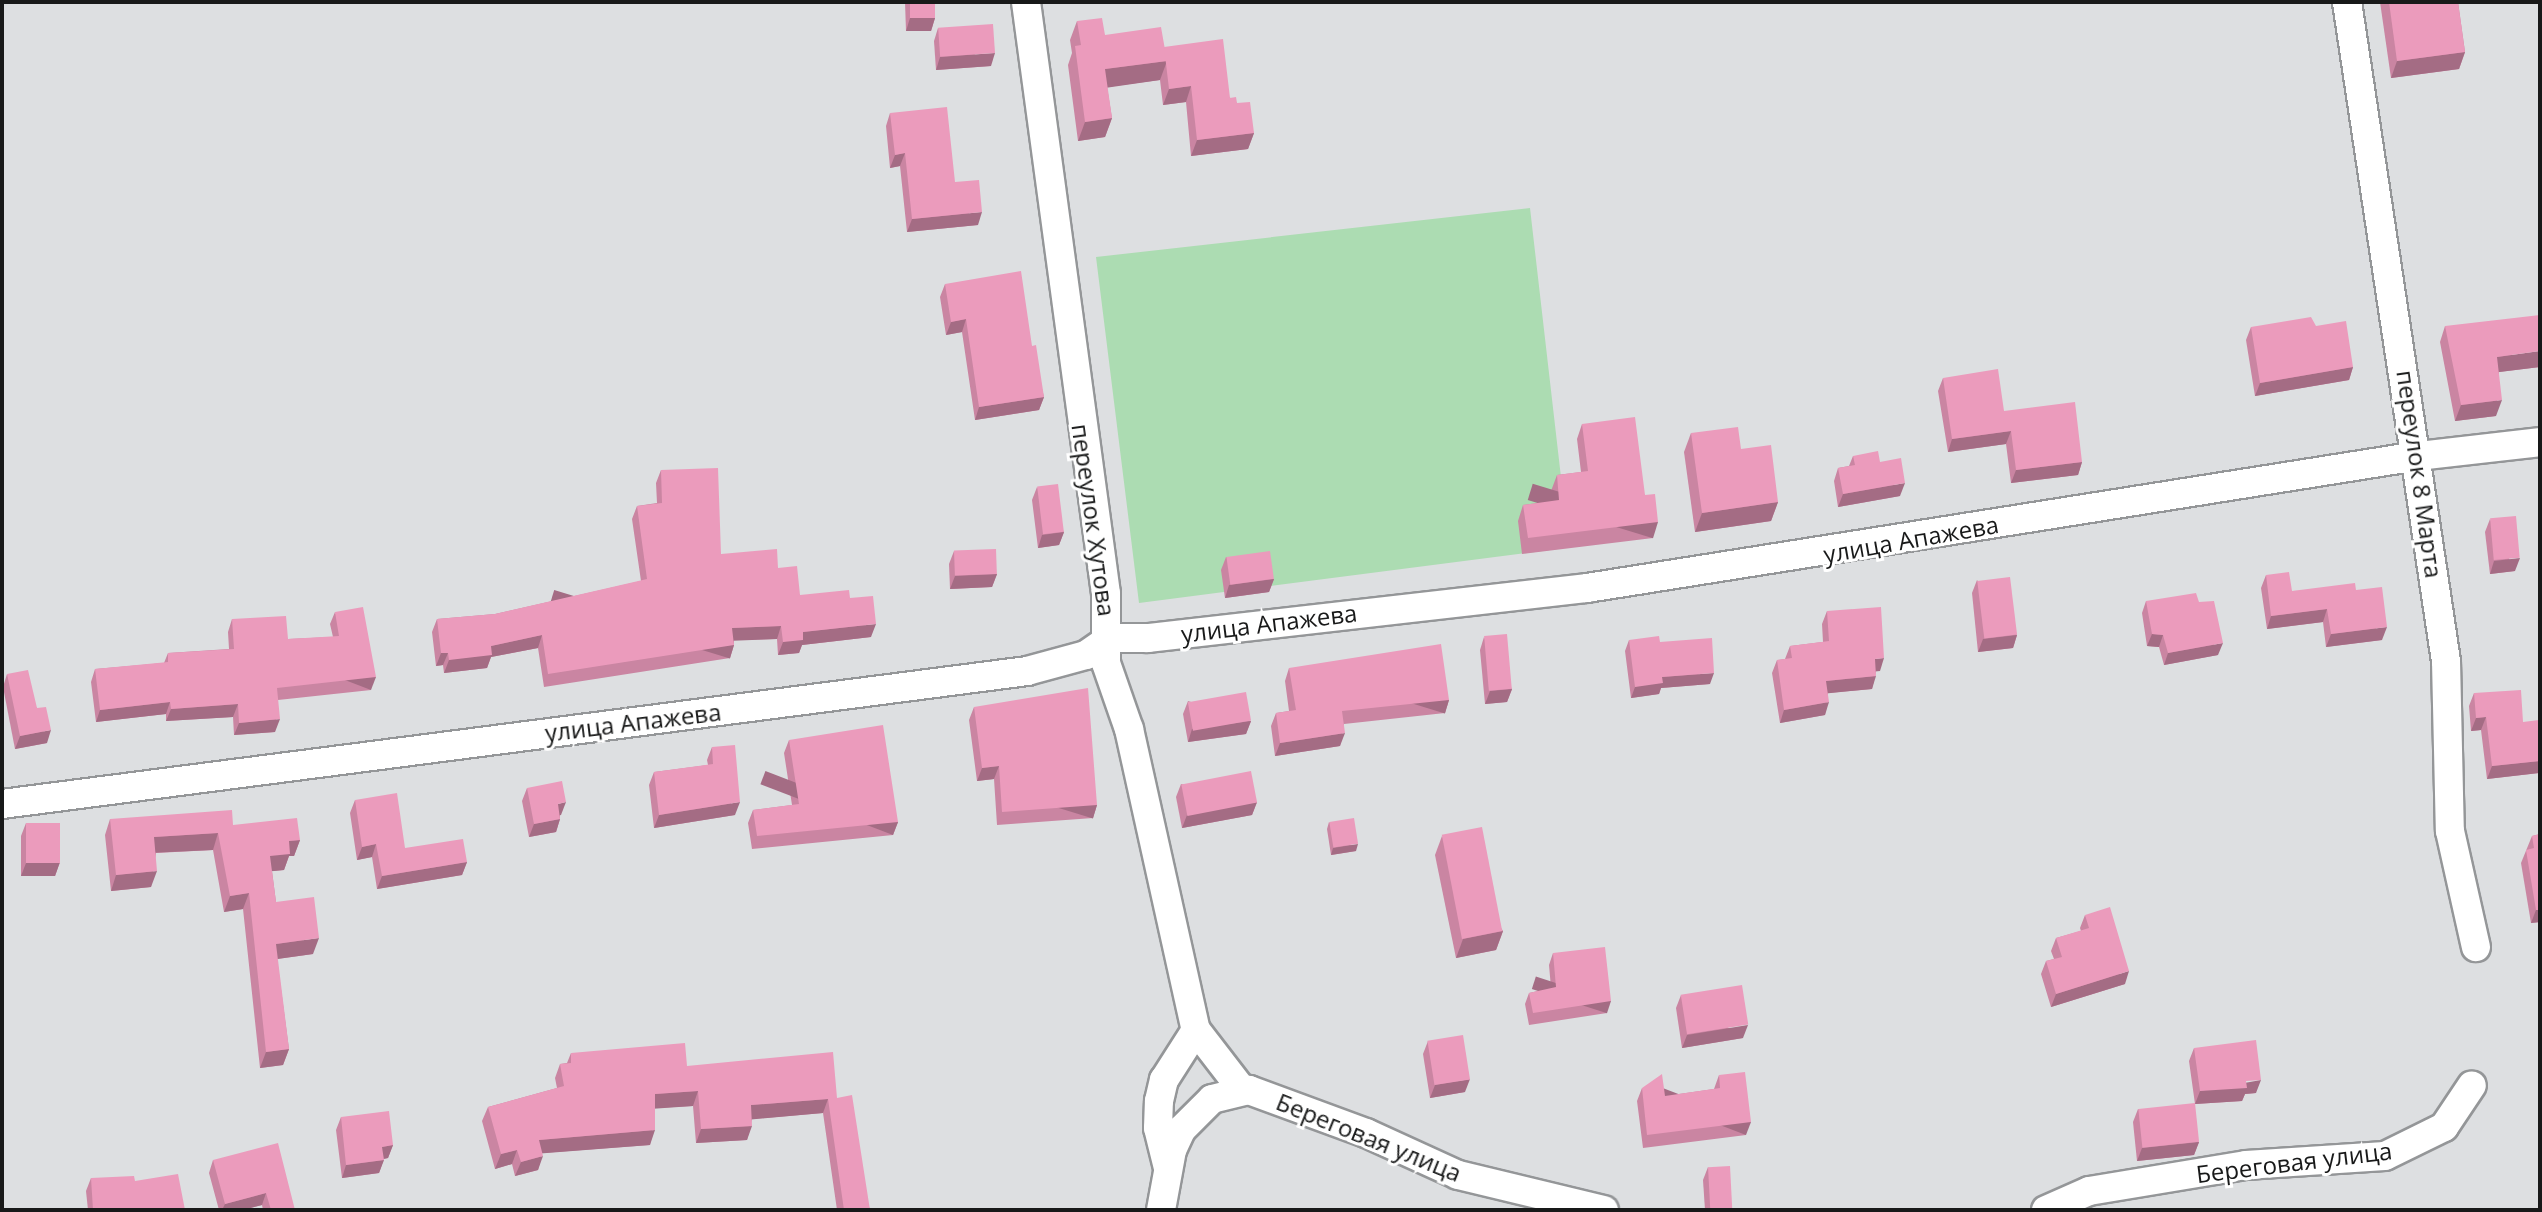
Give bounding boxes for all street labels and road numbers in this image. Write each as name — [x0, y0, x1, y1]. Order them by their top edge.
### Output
street label: переулок 8 Марта — [2391, 368, 2449, 580]
street label: переулок Хутова — [1066, 422, 1122, 618]
street label: улица Апажева — [1821, 509, 2001, 569]
street label: улица Апажева — [1179, 598, 1359, 648]
street label: улица Апажева — [543, 697, 723, 747]
street label: Береговая улица — [1272, 1087, 1466, 1187]
street label: Береговая улица — [2194, 1136, 2394, 1188]

